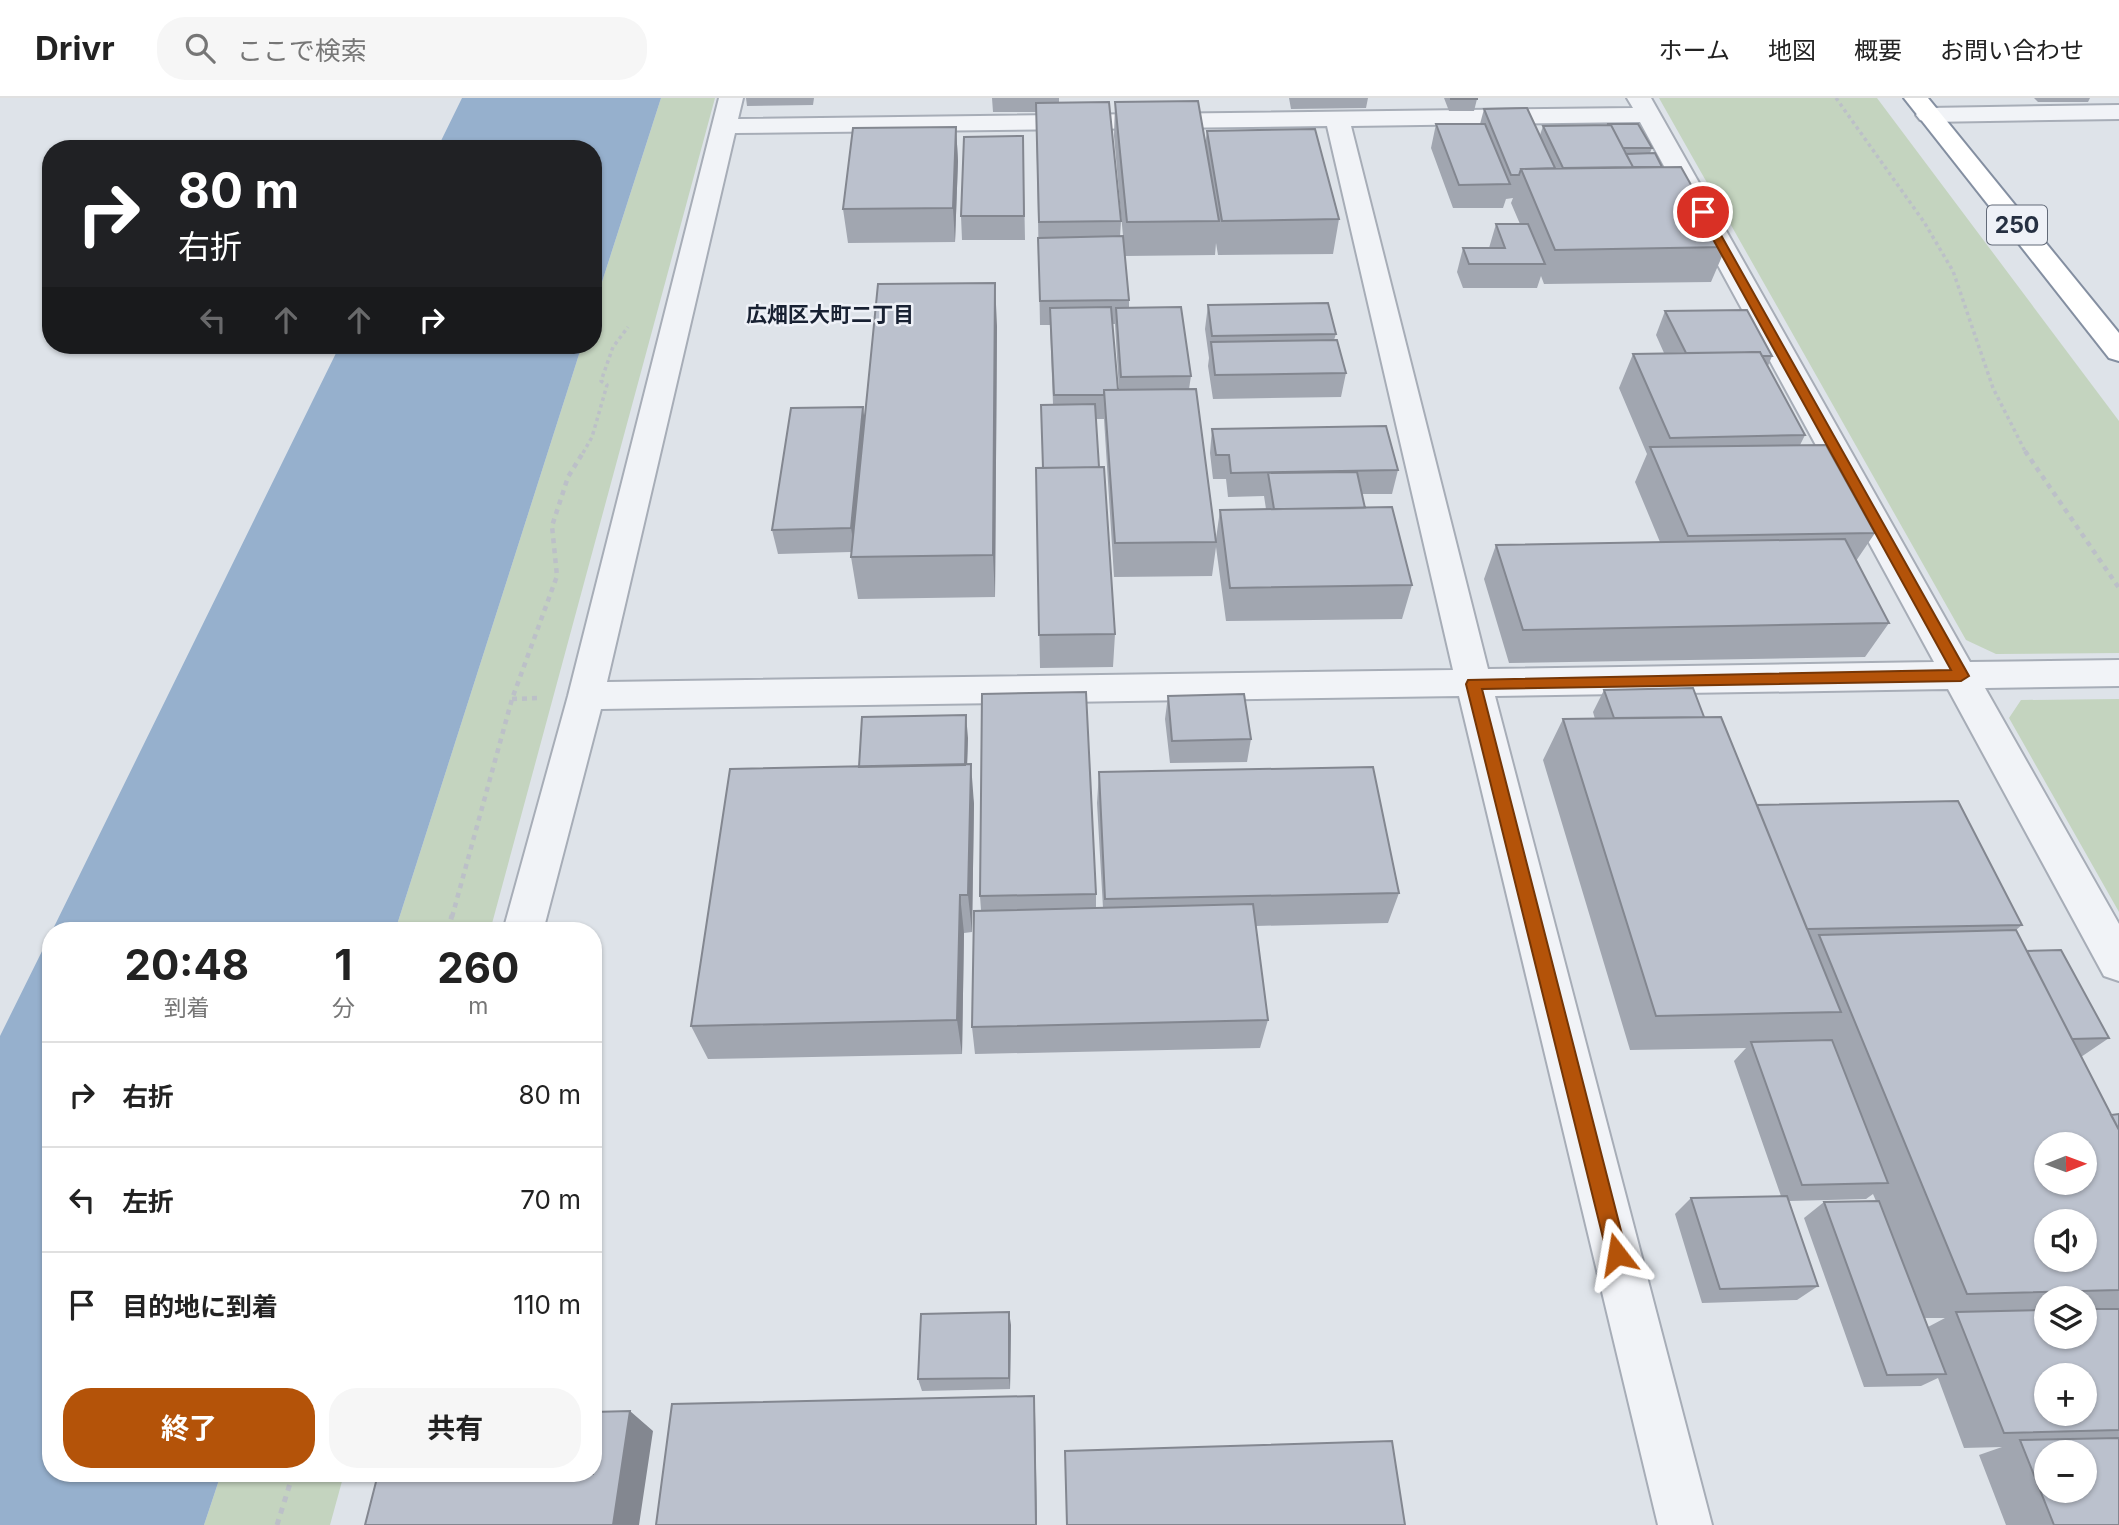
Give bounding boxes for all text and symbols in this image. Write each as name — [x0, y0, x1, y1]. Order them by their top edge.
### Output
search box — [157, 17, 647, 80]
text: Drivr — [35, 28, 115, 68]
icon: search — [181, 29, 219, 67]
text: ここで検索 — [237, 35, 367, 66]
text: ホーム — [1659, 36, 1730, 65]
text: 地図 — [1768, 36, 1816, 65]
text: 概要 — [1854, 36, 1902, 65]
text: お問い合わせ — [1940, 36, 2084, 65]
text: 80 m — [178, 161, 299, 220]
icon: right — [63, 168, 154, 259]
pin — [1673, 182, 1733, 242]
icon: arrive — [1684, 193, 1722, 231]
road number: 250 — [1987, 206, 2047, 244]
text: 右折 — [178, 227, 242, 266]
icon: left — [194, 301, 232, 339]
icon: ahead — [267, 301, 305, 339]
icon: ahead — [340, 301, 378, 339]
icon: right — [413, 301, 451, 339]
district label: 広畑区大町二丁目 — [746, 302, 914, 327]
text: 20:48 — [125, 939, 249, 990]
text: 1 — [334, 939, 352, 990]
text: 260 — [437, 942, 519, 993]
text: m — [468, 992, 488, 1020]
text: 到着 — [164, 994, 210, 1022]
text: 分 — [332, 994, 355, 1022]
icon: right — [63, 1076, 101, 1114]
text: 80 m — [518, 1079, 581, 1110]
text: 右折 — [122, 1081, 174, 1112]
north arrow — [2034, 1132, 2096, 1195]
map controls — [2034, 1132, 2097, 1503]
icon: left — [63, 1181, 101, 1219]
text: 70 m — [520, 1184, 581, 1215]
text: 左折 — [122, 1186, 174, 1217]
button: sound — [2034, 1209, 2097, 1272]
position arrow — [1580, 1217, 1654, 1291]
icon: arrive — [63, 1286, 101, 1324]
button: layers — [2034, 1286, 2097, 1349]
text: 110 m — [513, 1289, 581, 1320]
text: 目的地に到着 — [122, 1291, 278, 1322]
button: + — [2034, 1363, 2097, 1426]
button: 終了 — [63, 1388, 315, 1468]
button: 共有 — [329, 1388, 581, 1468]
button: − — [2034, 1440, 2097, 1503]

